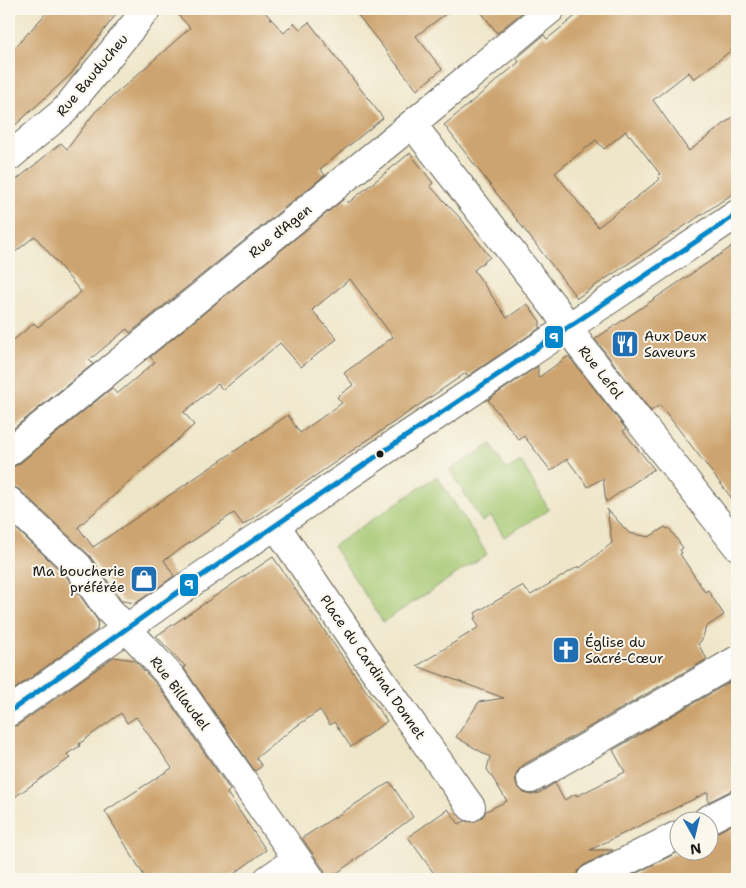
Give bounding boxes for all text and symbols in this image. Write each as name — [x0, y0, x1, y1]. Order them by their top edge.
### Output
street label: Rue Bauducheu — [52, 30, 132, 120]
street label: Rue d'Agen — [245, 200, 315, 262]
line badge: 9 — [544, 325, 564, 349]
place label: Aux Deux Saveurs — [644, 327, 707, 361]
text: 9 — [549, 328, 559, 346]
restaurant icon: Aux Deux Saveurs — [610, 329, 640, 359]
street label: Rue Lefol — [575, 342, 628, 403]
unlabelled marker — [375, 449, 385, 459]
place label: Ma boucherie préférée — [33, 562, 125, 596]
shop icon: Ma boucherie préférée — [129, 564, 159, 594]
line badge: 9 — [179, 573, 199, 597]
text: 9 — [184, 575, 194, 593]
street label: Place du Cardinal Donnet — [316, 591, 430, 743]
place label: Église du Sacré-Cœur — [585, 633, 664, 667]
church icon: Église du Sacré-Cœur — [551, 635, 581, 665]
street label: Rue Billaudel — [146, 652, 214, 734]
north arrow — [668, 810, 718, 860]
text: N — [689, 839, 703, 859]

